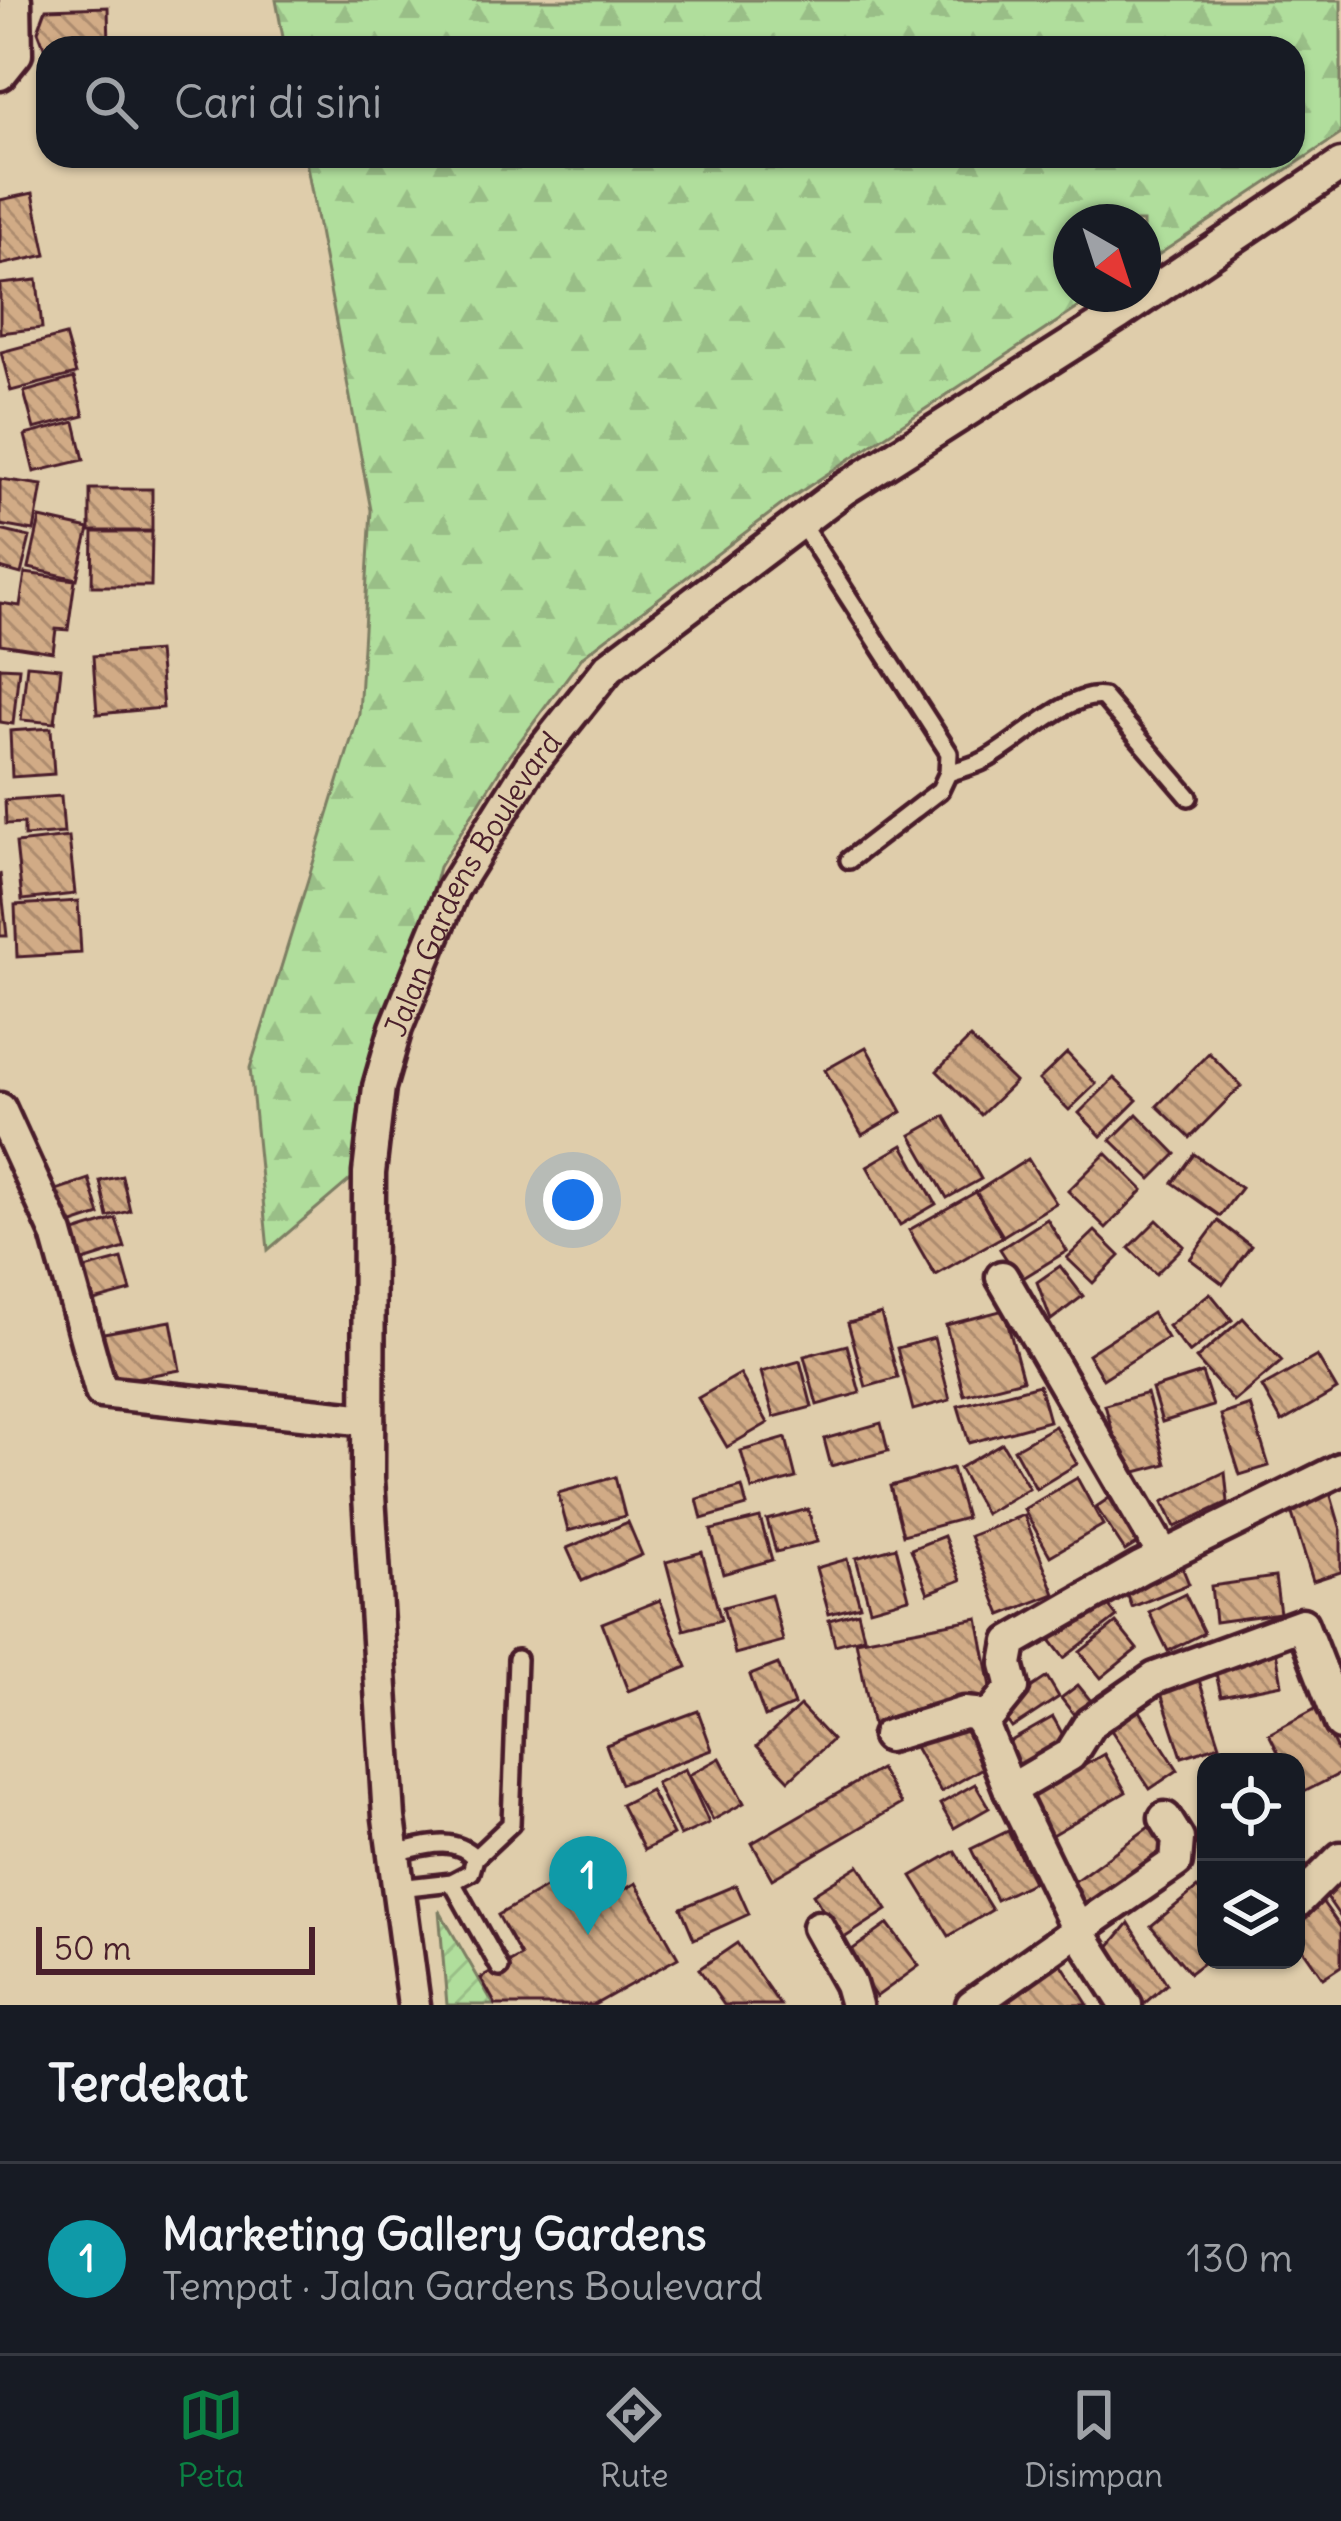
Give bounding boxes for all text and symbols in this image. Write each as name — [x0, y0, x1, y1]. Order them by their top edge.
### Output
search box — [36, 36, 1305, 168]
icon: search — [78, 69, 144, 135]
text: Cari di sini — [174, 74, 382, 130]
north arrow — [1053, 204, 1161, 312]
street label: Jalan Gardens Boulevard — [376, 724, 569, 1042]
your location — [543, 1170, 603, 1230]
map controls — [1197, 1753, 1305, 1969]
button: locate — [1197, 1753, 1305, 1861]
pin: 1 — [549, 1836, 627, 1935]
button: layers — [1197, 1861, 1305, 1969]
scale bar — [36, 1921, 315, 1974]
text: 50 m — [54, 1927, 131, 1969]
text: Terdekat — [48, 2051, 248, 2115]
text: Marketing Gallery Gardens — [162, 2206, 707, 2262]
text: 1 — [79, 2234, 95, 2283]
text: 130 m — [1186, 2234, 1293, 2283]
text: Tempat · Jalan Gardens Boulevard — [162, 2262, 763, 2311]
tab: Peta — [178, 2382, 244, 2496]
tab: Rute — [600, 2382, 669, 2496]
tab: Disimpan — [1024, 2382, 1163, 2496]

